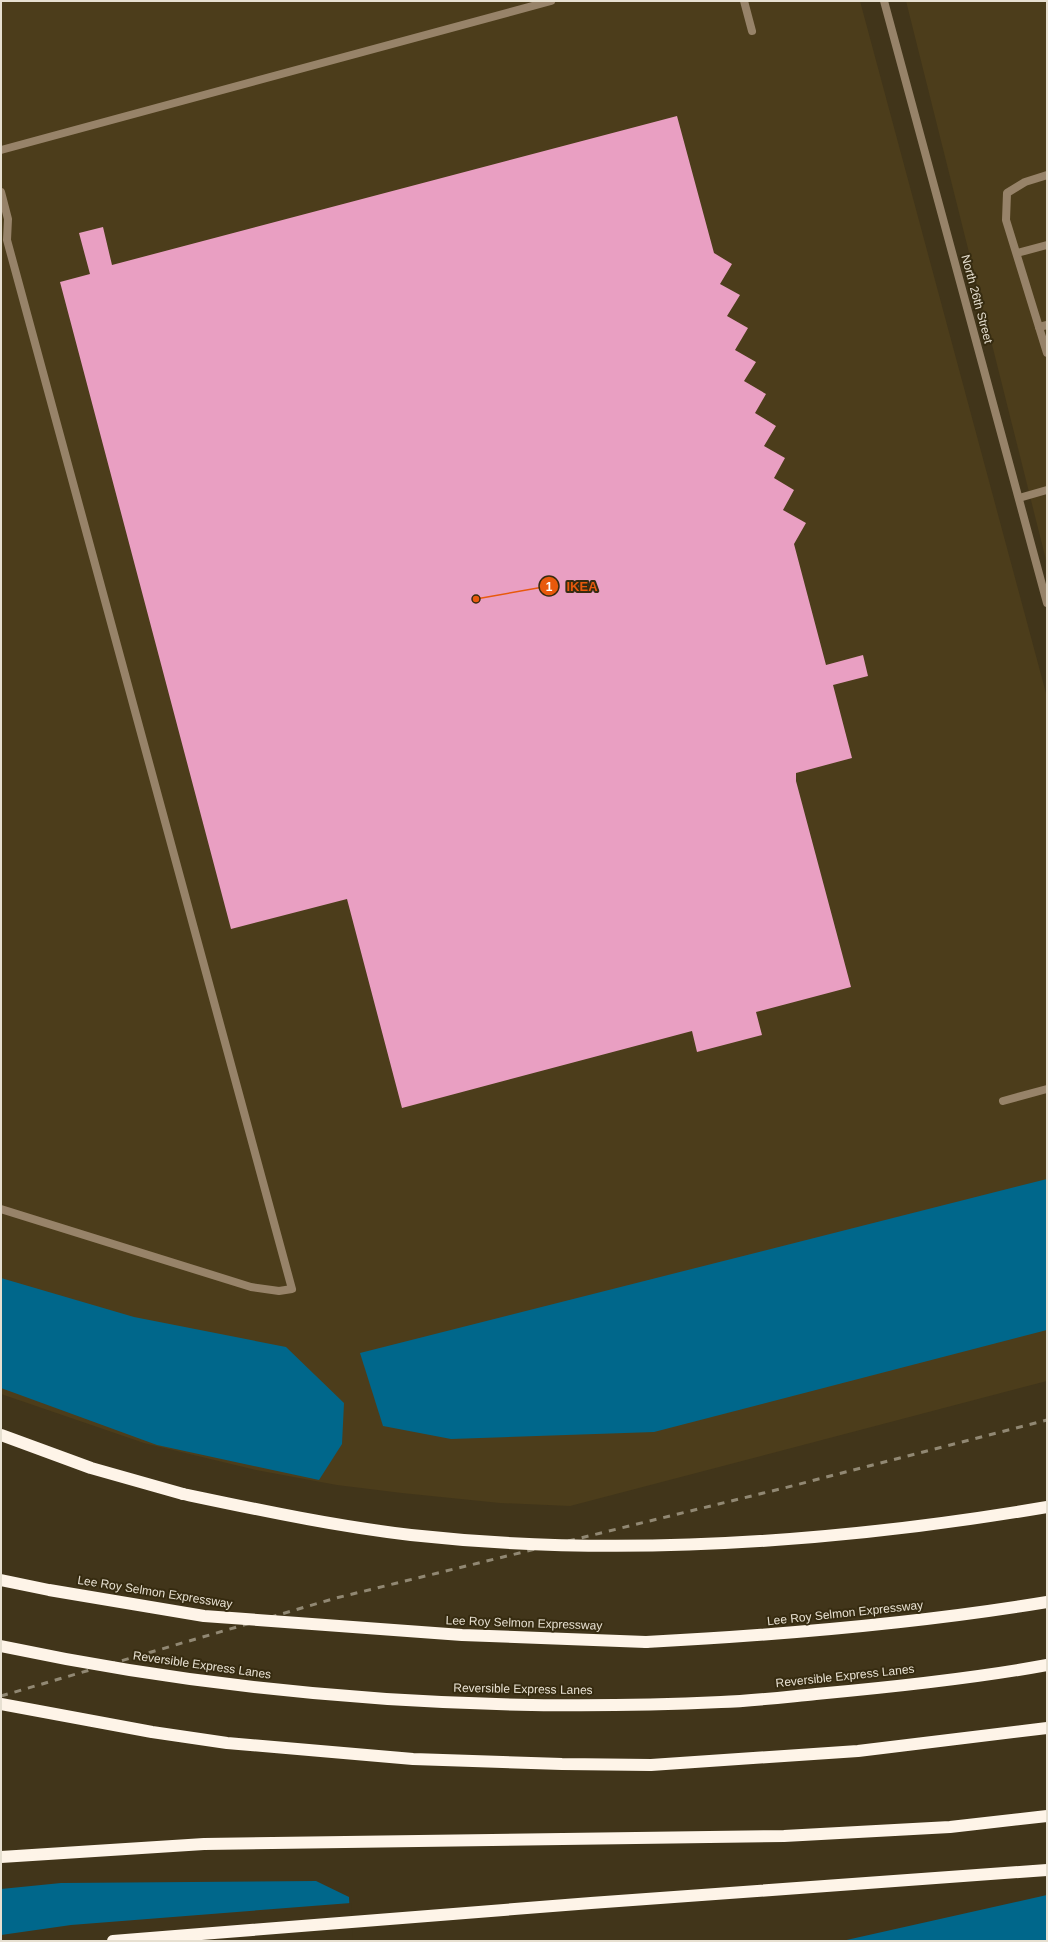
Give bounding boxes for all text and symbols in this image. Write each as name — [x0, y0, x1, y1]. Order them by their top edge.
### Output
street label: North 26th Street — [958, 253, 996, 346]
callout: IKEA — [539, 574, 606, 599]
text: IKEA — [566, 579, 598, 594]
text: 1 — [546, 580, 553, 594]
street label: Lee Roy Selmon Expressway — [76, 1573, 234, 1611]
street label: Lee Roy Selmon Expressway — [766, 1598, 924, 1628]
street label: Lee Roy Selmon Expressway — [445, 1613, 603, 1633]
street label: Reversible Express Lanes — [132, 1648, 272, 1682]
street label: Reversible Express Lanes — [775, 1662, 915, 1690]
street label: Reversible Express Lanes — [453, 1681, 593, 1697]

